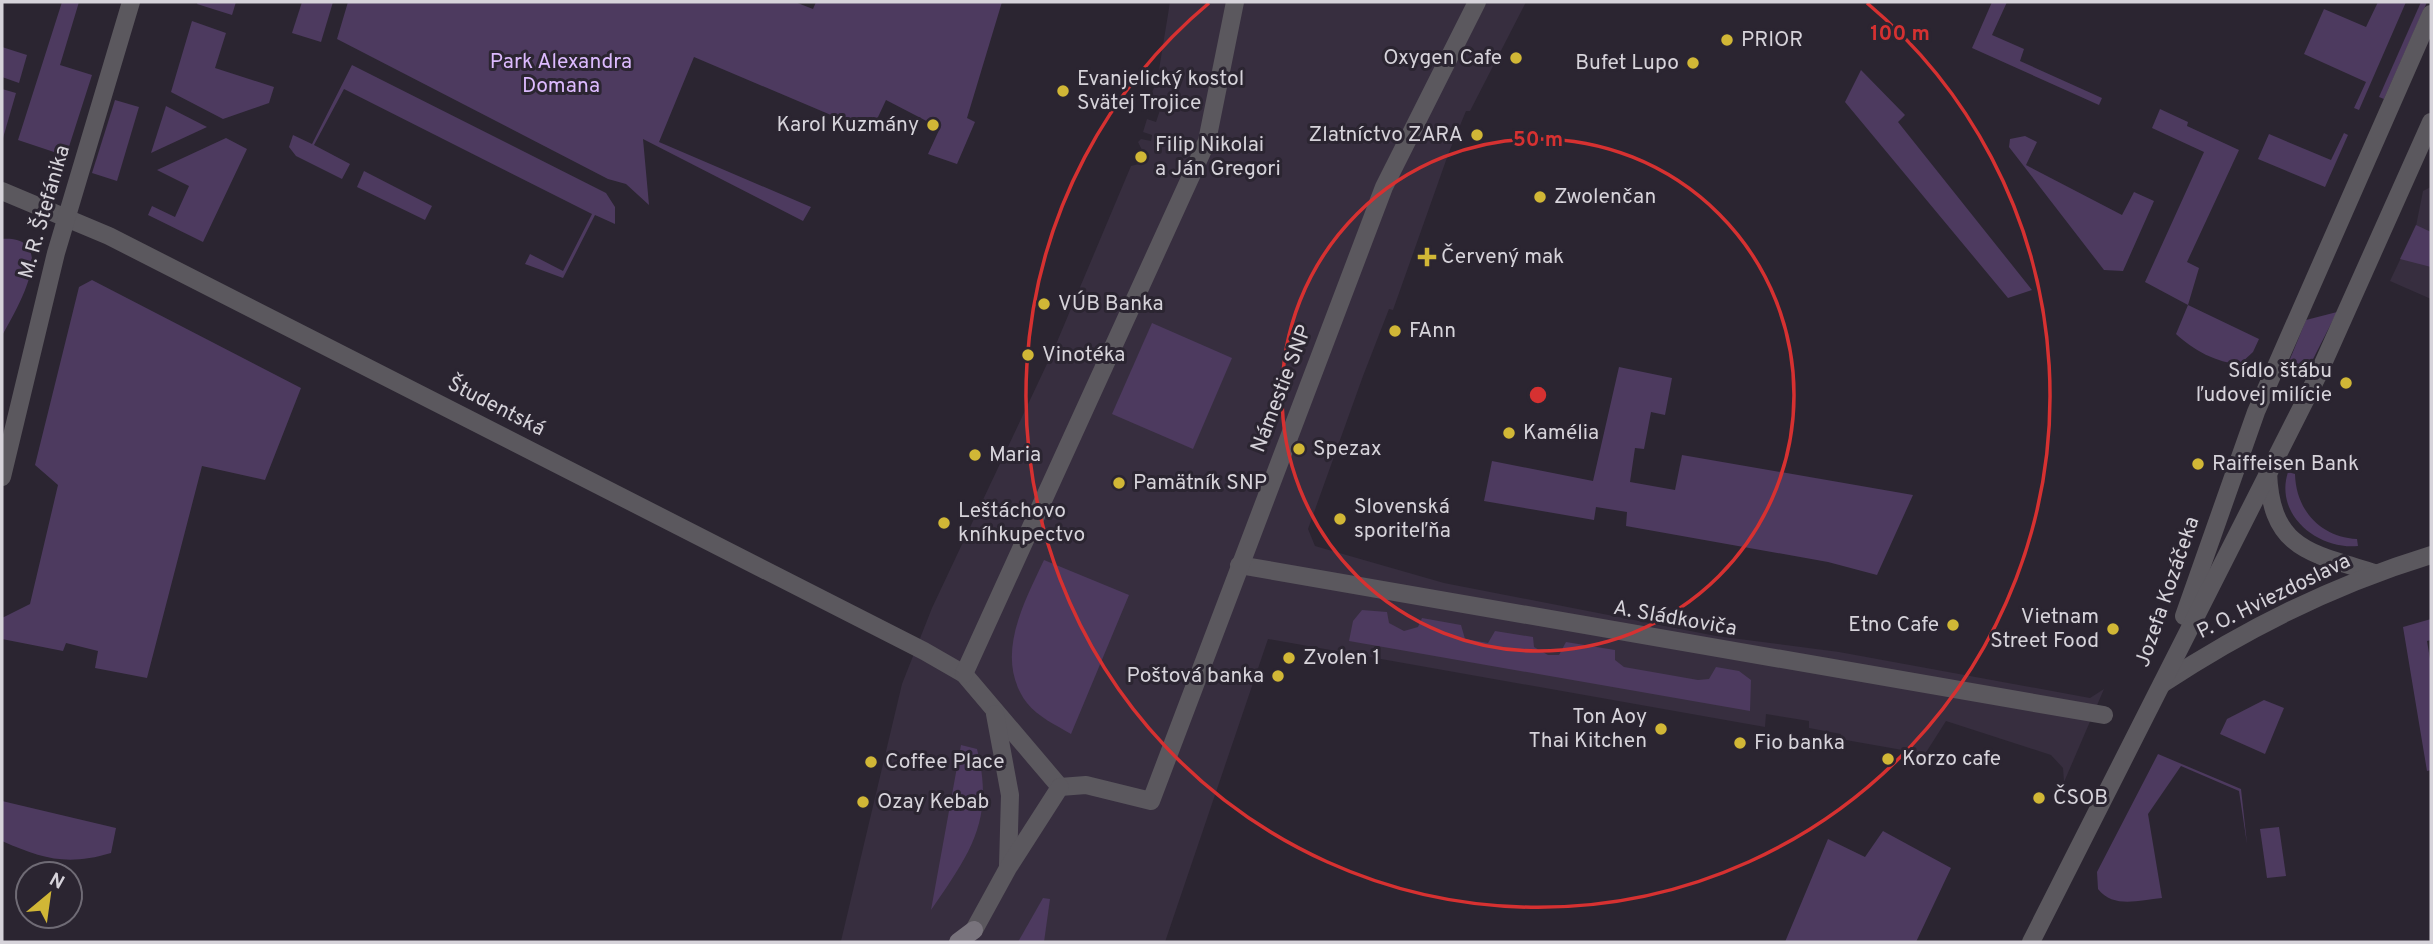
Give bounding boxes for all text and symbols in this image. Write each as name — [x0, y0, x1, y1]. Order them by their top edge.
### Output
text: 100 m — [1870, 21, 1930, 48]
place label: PRIOR — [1741, 27, 1803, 54]
marker: PRIOR — [1719, 32, 1735, 48]
place label: Oxygen Cafe — [1383, 45, 1502, 72]
park label: Park Alexandra Domana — [490, 49, 632, 100]
marker: Oxygen Cafe — [1508, 50, 1524, 66]
place label: Bufet Lupo — [1575, 50, 1679, 77]
marker: Bufet Lupo — [1685, 55, 1701, 71]
place label: Evanjelický kostol Svätej Trojice — [1077, 66, 1244, 117]
marker: Evanjelický kostol Svätej Trojice — [1055, 83, 1071, 99]
place label: Karol Kuzmány — [776, 112, 919, 139]
marker: Karol Kuzmány — [925, 117, 941, 133]
place label: Zlatníctvo ZARA — [1309, 122, 1463, 149]
marker: Zlatníctvo ZARA — [1469, 127, 1485, 143]
text: 50 m — [1513, 127, 1563, 154]
place label: Filip Nikolai a Ján Gregori — [1155, 132, 1281, 183]
street label: M. R. Štefánika — [12, 142, 77, 282]
marker: Filip Nikolai a Ján Gregori — [1133, 149, 1149, 165]
place label: Zwolenčan — [1554, 184, 1656, 211]
marker: Zwolenčan — [1532, 189, 1548, 205]
place label: Červený mak — [1441, 243, 1564, 271]
marker: Červený mak — [1419, 249, 1435, 265]
place label: VÚB Banka — [1058, 290, 1164, 318]
marker: VÚB Banka — [1036, 296, 1052, 312]
place label: FAnn — [1409, 318, 1456, 345]
street label: Námestie SNP — [1245, 321, 1319, 457]
marker: FAnn — [1387, 323, 1403, 339]
place label: Vinotéka — [1042, 342, 1125, 369]
marker: Vinotéka — [1020, 347, 1036, 363]
place label: Sídlo štábu ľudovej milície — [2196, 358, 2332, 409]
street label: Študentská — [443, 370, 550, 443]
marker: Sídlo štábu ľudovej milície — [2338, 375, 2354, 391]
centre of rings — [1526, 383, 1550, 407]
place label: Kamélia — [1523, 420, 1599, 447]
marker: Kamélia — [1501, 425, 1517, 441]
place label: Spezax — [1313, 436, 1382, 463]
marker: Spezax — [1291, 441, 1307, 457]
place label: Maria — [989, 442, 1041, 469]
marker: Maria — [967, 447, 983, 463]
place label: Raiffeisen Bank — [2212, 451, 2359, 478]
marker: Raiffeisen Bank — [2190, 456, 2206, 472]
place label: Pamätník SNP — [1133, 470, 1267, 497]
marker: Pamätník SNP — [1111, 475, 1127, 491]
place label: Slovenská sporiteľňa — [1354, 494, 1451, 545]
place label: Leštáchovo kníhkupectvo — [958, 498, 1085, 549]
marker: Slovenská sporiteľňa — [1332, 511, 1348, 527]
street label: Jozefa Kozáčeka — [2130, 513, 2206, 671]
marker: Leštáchovo kníhkupectvo — [936, 515, 952, 531]
street label: P. O. Hviezdoslava — [2193, 548, 2355, 646]
street label: A. Sládkoviča — [1611, 595, 1739, 643]
place label: Vietnam Street Food — [1990, 604, 2099, 655]
place label: Etno Cafe — [1848, 612, 1939, 639]
marker: Etno Cafe — [1945, 617, 1961, 633]
marker: Vietnam Street Food — [2105, 621, 2121, 637]
place label: Zvolen 1 — [1303, 645, 1380, 672]
marker: Zvolen 1 — [1281, 650, 1297, 666]
place label: Poštová banka — [1127, 663, 1264, 690]
marker: Poštová banka — [1270, 668, 1286, 684]
place label: Ton Aoy Thai Kitchen — [1529, 704, 1647, 755]
marker: Ton Aoy Thai Kitchen — [1653, 721, 1669, 737]
place label: Fio banka — [1754, 730, 1845, 757]
marker: Fio banka — [1732, 735, 1748, 751]
place label: Korzo cafe — [1902, 746, 2001, 773]
place label: Coffee Place — [885, 749, 1005, 776]
marker: Korzo cafe — [1880, 751, 1896, 767]
marker: Coffee Place — [863, 754, 879, 770]
place label: ČSOB — [2053, 784, 2108, 812]
place label: Ozay Kebab — [877, 789, 989, 816]
marker: ČSOB — [2031, 790, 2047, 806]
marker: Ozay Kebab — [855, 794, 871, 810]
north arrow — [14, 860, 84, 930]
text: N — [44, 868, 68, 896]

